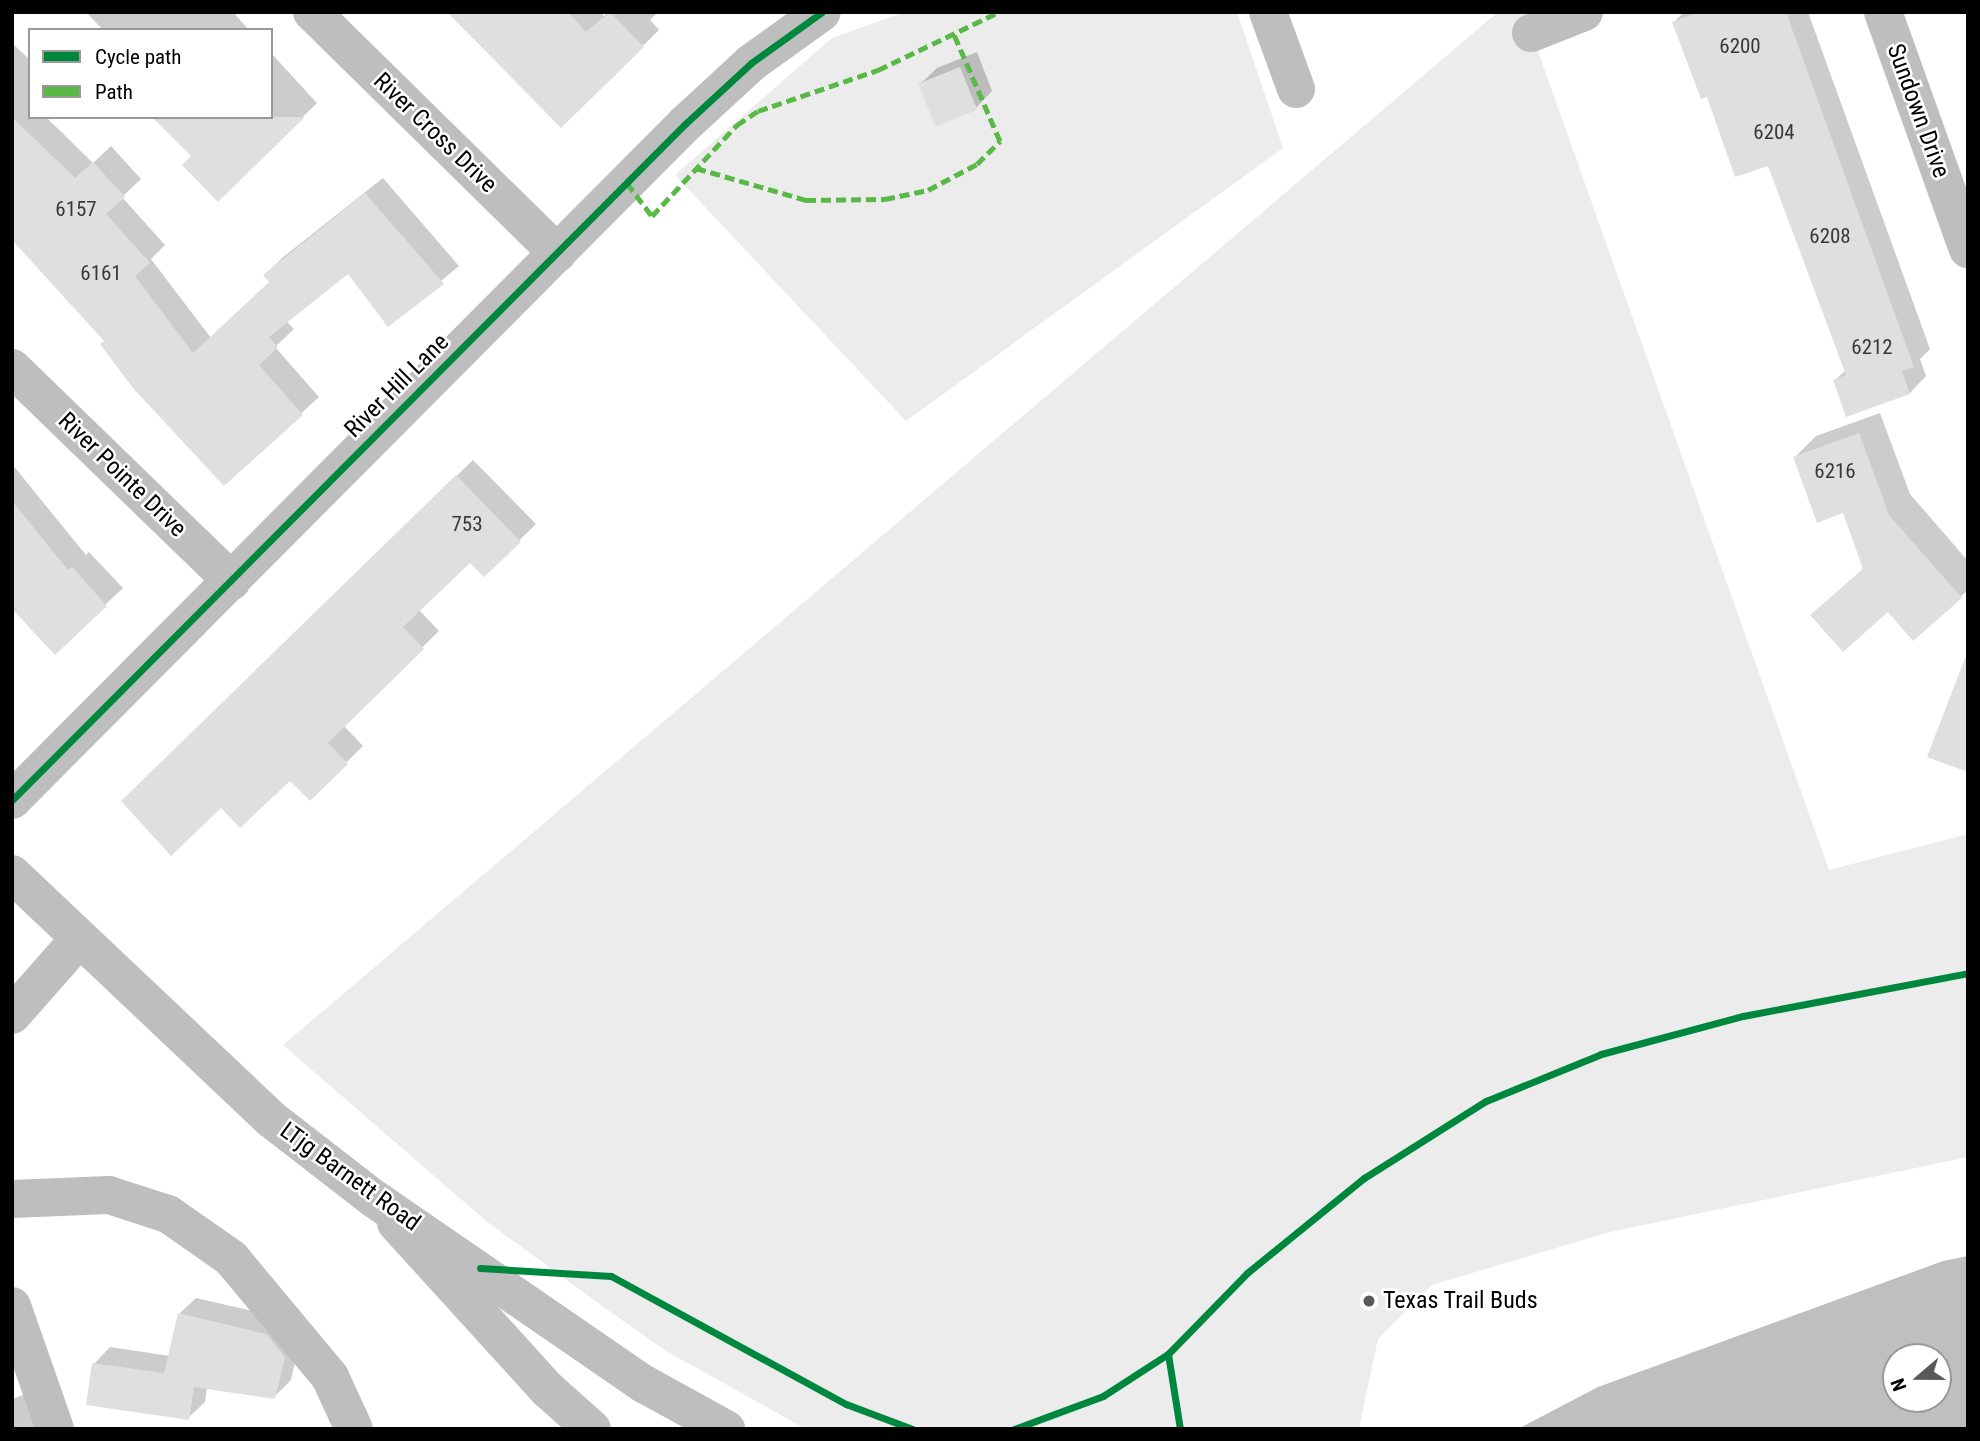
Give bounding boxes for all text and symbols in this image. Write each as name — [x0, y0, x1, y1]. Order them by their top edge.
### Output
legend — [28, 28, 273, 119]
house number: 6200 — [1719, 33, 1761, 59]
street label: Sundown Drive — [1880, 40, 1956, 182]
text: Cycle path — [95, 45, 181, 69]
street label: River Cross Drive — [367, 67, 503, 199]
text: Path — [95, 80, 133, 104]
house number: 6204 — [1753, 119, 1795, 145]
house number: 6157 — [55, 196, 97, 222]
house number: 6208 — [1809, 223, 1851, 249]
house number: 6161 — [80, 260, 122, 286]
street label: River Hill Lane — [339, 328, 455, 444]
house number: 6212 — [1851, 334, 1893, 360]
street label: River Pointe Drive — [52, 407, 192, 543]
house number: 6216 — [1814, 458, 1856, 484]
house number: 753 — [451, 511, 483, 537]
street label: LTjg Barnett Road — [274, 1117, 426, 1237]
place label: Texas Trail Buds — [1383, 1287, 1538, 1315]
marker: Texas Trail Buds — [1361, 1293, 1377, 1309]
north arrow — [1882, 1343, 1952, 1413]
text: N — [1886, 1375, 1911, 1394]

